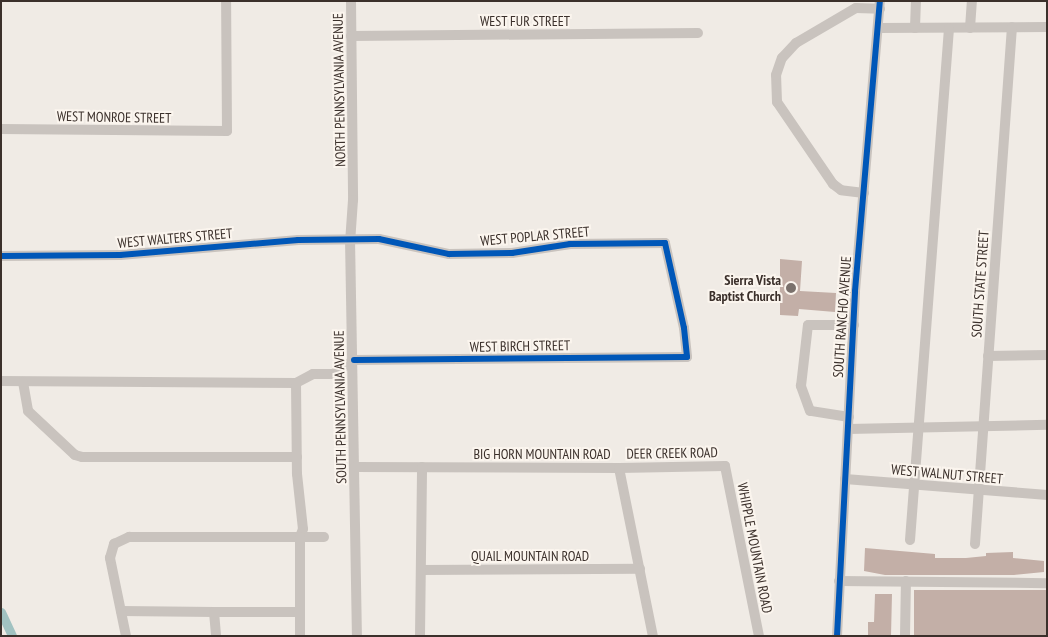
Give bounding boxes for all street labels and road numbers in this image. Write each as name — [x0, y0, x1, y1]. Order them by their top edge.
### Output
street label: NORTH PENNSYLVANIA AVENUE — [329, 13, 349, 167]
street label: WEST FUR STREET — [480, 13, 570, 29]
street label: WEST MONROE STREET — [56, 108, 172, 126]
street label: WEST POPLAR STREET — [479, 223, 591, 249]
street label: WEST WALTERS STREET — [117, 225, 233, 251]
street label: SOUTH STATE STREET — [968, 230, 992, 338]
street label: SOUTH RANCHO AVENUE — [829, 255, 855, 379]
street label: SOUTH PENNSYLVANIA AVENUE — [330, 330, 350, 484]
street label: WEST BIRCH STREET — [469, 337, 571, 355]
street label: DEER CREEK ROAD — [626, 444, 718, 462]
street label: BIG HORN MOUNTAIN ROAD — [473, 446, 611, 462]
street label: WEST WALNUT STREET — [890, 461, 1004, 487]
street label: WHIPPLE MOUNTAIN ROAD — [734, 481, 776, 615]
street label: QUAIL MOUNTAIN ROAD — [471, 548, 589, 564]

